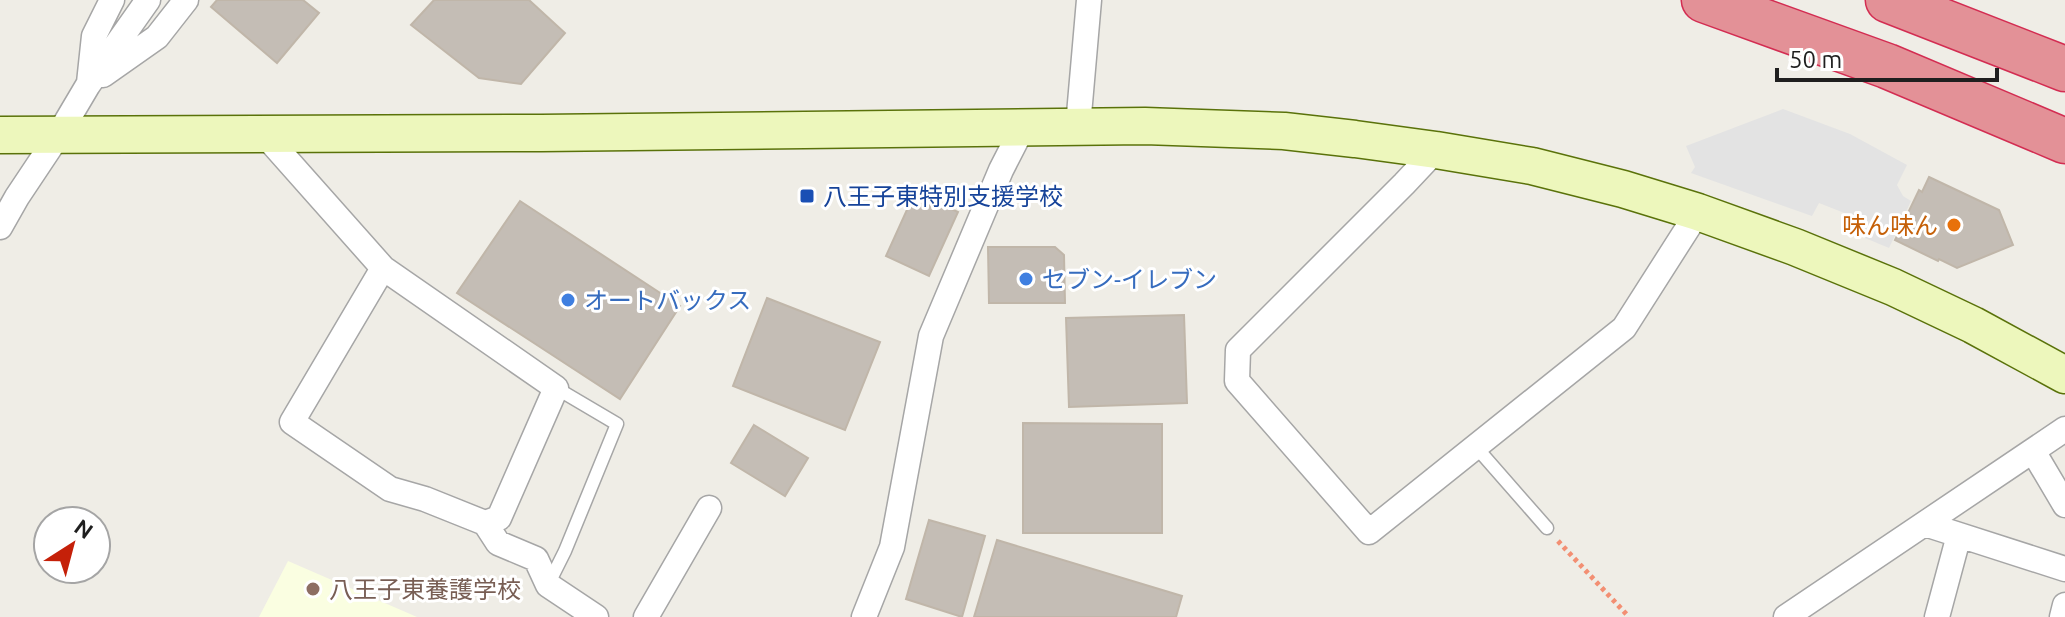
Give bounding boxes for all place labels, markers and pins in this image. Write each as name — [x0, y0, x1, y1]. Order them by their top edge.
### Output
place label: 八王子東特別支援学校 — [823, 183, 1063, 210]
marker: 八王子東特別支援学校 — [798, 187, 816, 205]
place label: 味ん味ん — [1842, 212, 1938, 239]
marker: 味ん味ん — [1945, 216, 1963, 234]
place label: セブン-イレブン — [1042, 266, 1217, 293]
marker: セブン-イレブン — [1017, 270, 1035, 288]
place label: オートバックス — [584, 287, 751, 314]
marker: オートバックス — [559, 291, 577, 309]
place label: 八王子東養護学校 — [329, 576, 521, 603]
marker: 八王子東養護学校 — [304, 580, 322, 598]

